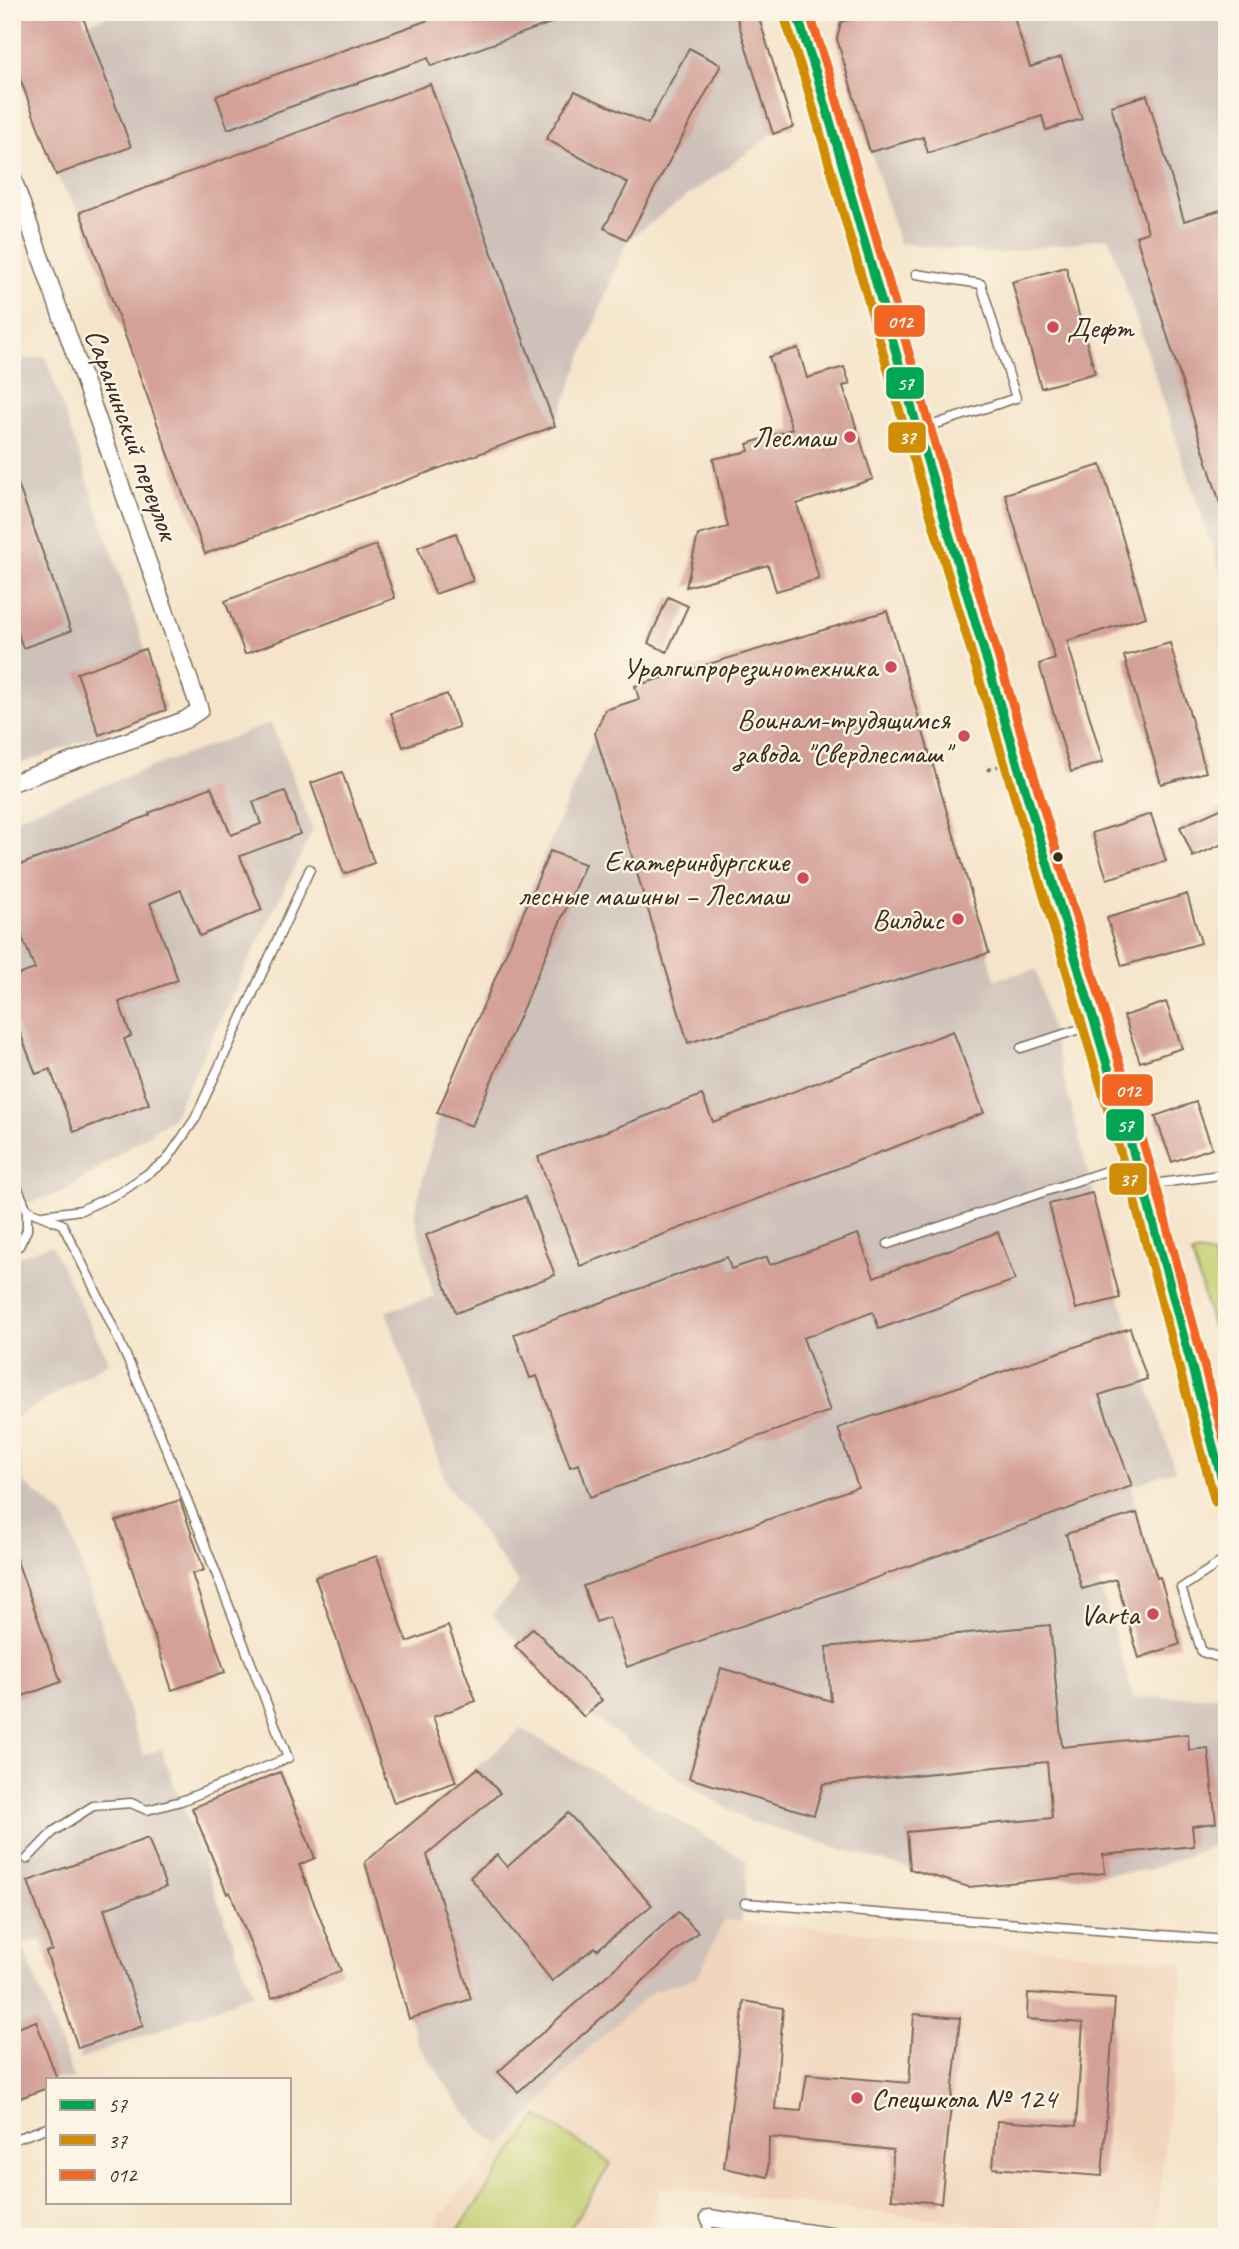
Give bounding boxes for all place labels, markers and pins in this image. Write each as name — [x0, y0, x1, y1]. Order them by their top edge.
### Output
place label: Дефт — [1067, 308, 1135, 346]
marker: Дефт — [1045, 319, 1061, 335]
place label: Лесмаш — [752, 418, 838, 456]
marker: Лесмаш — [842, 429, 858, 445]
place label: Уралгипрорезинотехника — [623, 648, 880, 686]
marker: Уралгипрорезинотехника — [883, 659, 899, 675]
place label: Воинам-трудящимся завода "Свердлесмаш" — [732, 700, 956, 772]
marker: Воинам-трудящимся завода "Свердлесмаш" — [956, 728, 972, 744]
place label: Екатеринбургские лесные машины – Лесмаш — [518, 842, 791, 914]
unlabelled marker — [1051, 850, 1065, 864]
marker: Екатеринбургские лесные машины – Лесмаш — [795, 870, 811, 886]
place label: Вилдис — [872, 900, 945, 938]
marker: Вилдис — [950, 911, 966, 927]
place label: Varta — [1080, 1595, 1141, 1633]
marker: Varta — [1145, 1606, 1161, 1622]
place label: Спецшкола № 124 — [871, 2079, 1059, 2117]
marker: Спецшкола № 124 — [849, 2090, 865, 2106]

